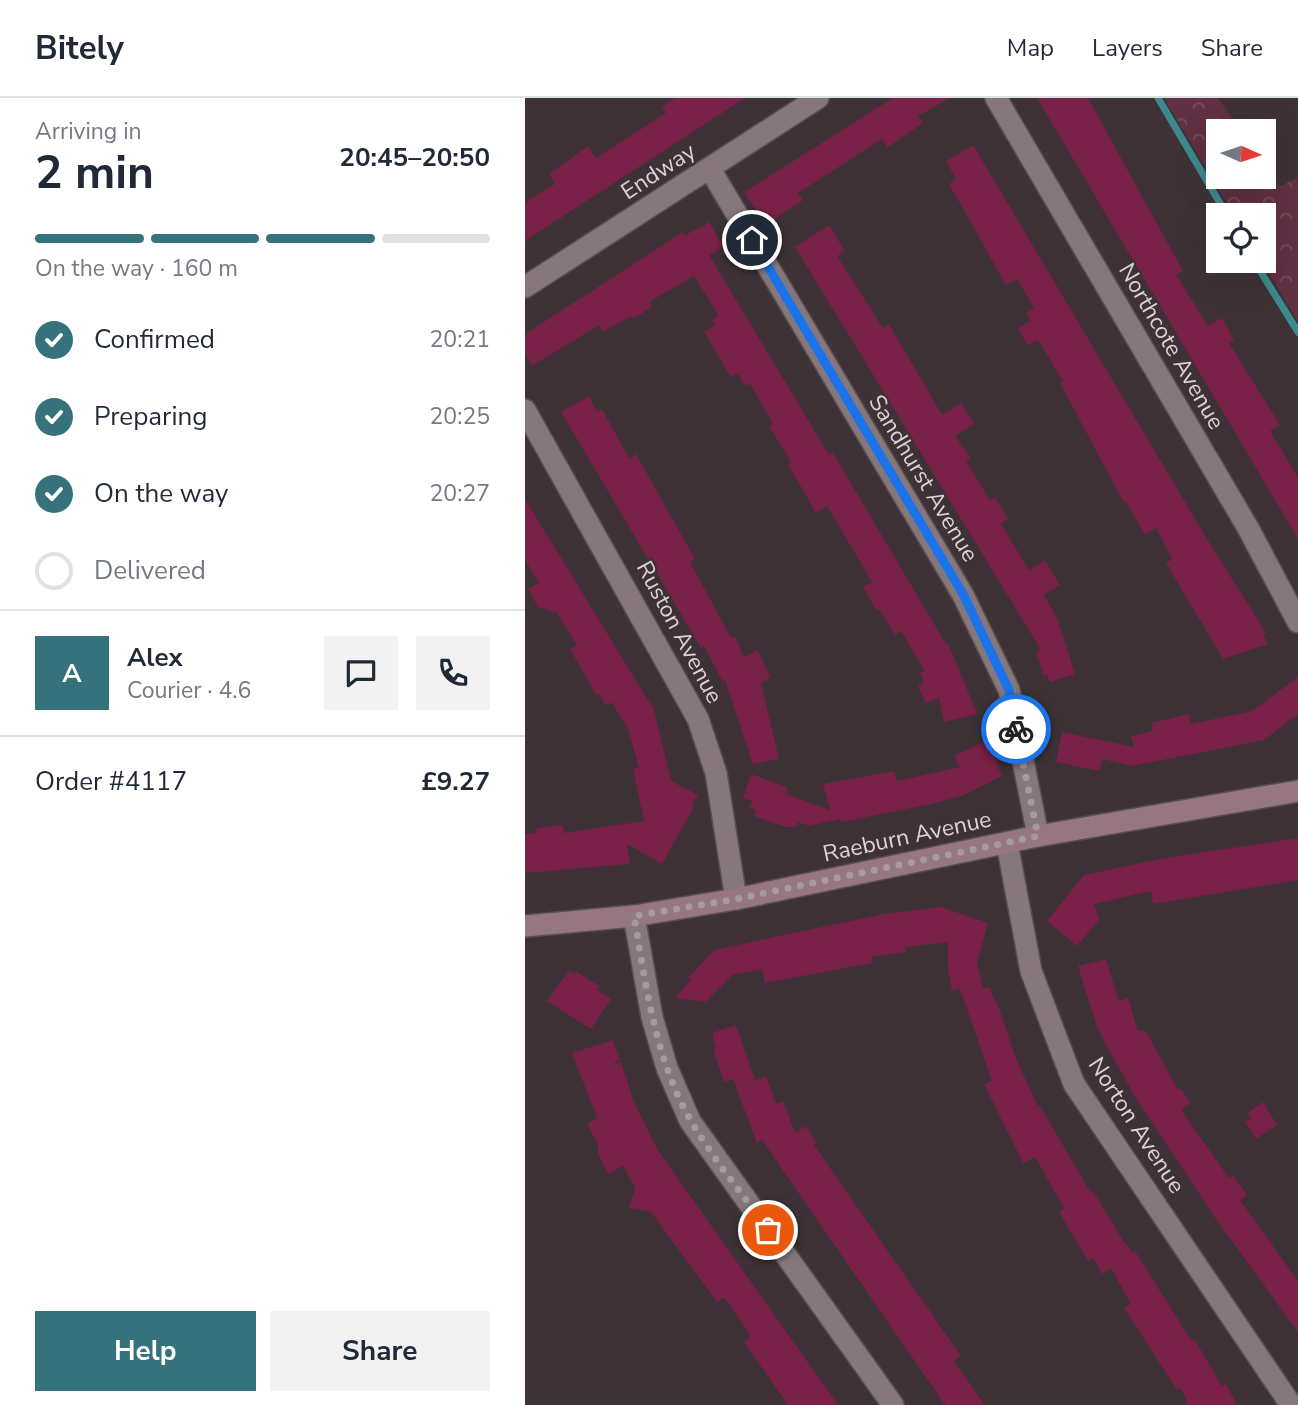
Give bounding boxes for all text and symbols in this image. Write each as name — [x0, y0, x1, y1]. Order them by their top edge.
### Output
text: Bitely — [35, 26, 124, 71]
text: Map — [1007, 32, 1054, 64]
text: Layers — [1092, 32, 1163, 64]
text: Share — [1201, 32, 1263, 64]
text: Arriving in — [35, 116, 142, 147]
north arrow — [1206, 119, 1276, 189]
map controls — [1206, 119, 1276, 273]
street label: Endway — [615, 136, 702, 207]
text: 20:45–20:50 — [339, 140, 490, 175]
text: 2 min — [35, 141, 154, 204]
button: locate — [1206, 203, 1276, 273]
pin — [722, 210, 782, 270]
icon: home — [733, 221, 771, 259]
text: On the way · 160 m — [35, 253, 238, 284]
street label: Northcote Avenue — [1111, 257, 1232, 435]
icon: check — [35, 321, 73, 359]
text: Confirmed — [94, 322, 215, 357]
text: 20:21 — [430, 324, 490, 355]
street label: Sandhurst Avenue — [861, 389, 986, 568]
icon: check — [35, 398, 73, 436]
text: Preparing — [94, 399, 207, 434]
text: 20:25 — [430, 401, 490, 432]
icon: check — [35, 475, 73, 513]
text: On the way — [94, 476, 228, 511]
text: 20:27 — [430, 478, 490, 509]
text: Delivered — [94, 553, 206, 588]
street label: Ruston Avenue — [629, 556, 730, 709]
button: chat — [324, 636, 398, 710]
button: phone — [416, 636, 490, 710]
text: Alex — [127, 640, 183, 675]
text: A — [62, 656, 82, 691]
text: Courier · 4.6 — [127, 675, 251, 706]
courier — [981, 694, 1051, 764]
icon: bike — [997, 710, 1035, 748]
text: Order #4117 — [35, 764, 187, 799]
text: £9.27 — [421, 764, 490, 799]
street label: Raeburn Avenue — [820, 803, 994, 869]
street label: Norton Avenue — [1081, 1051, 1192, 1199]
pin — [738, 1200, 798, 1260]
icon: bag — [749, 1211, 787, 1249]
button: Help — [35, 1311, 256, 1391]
button: Share — [270, 1311, 490, 1391]

